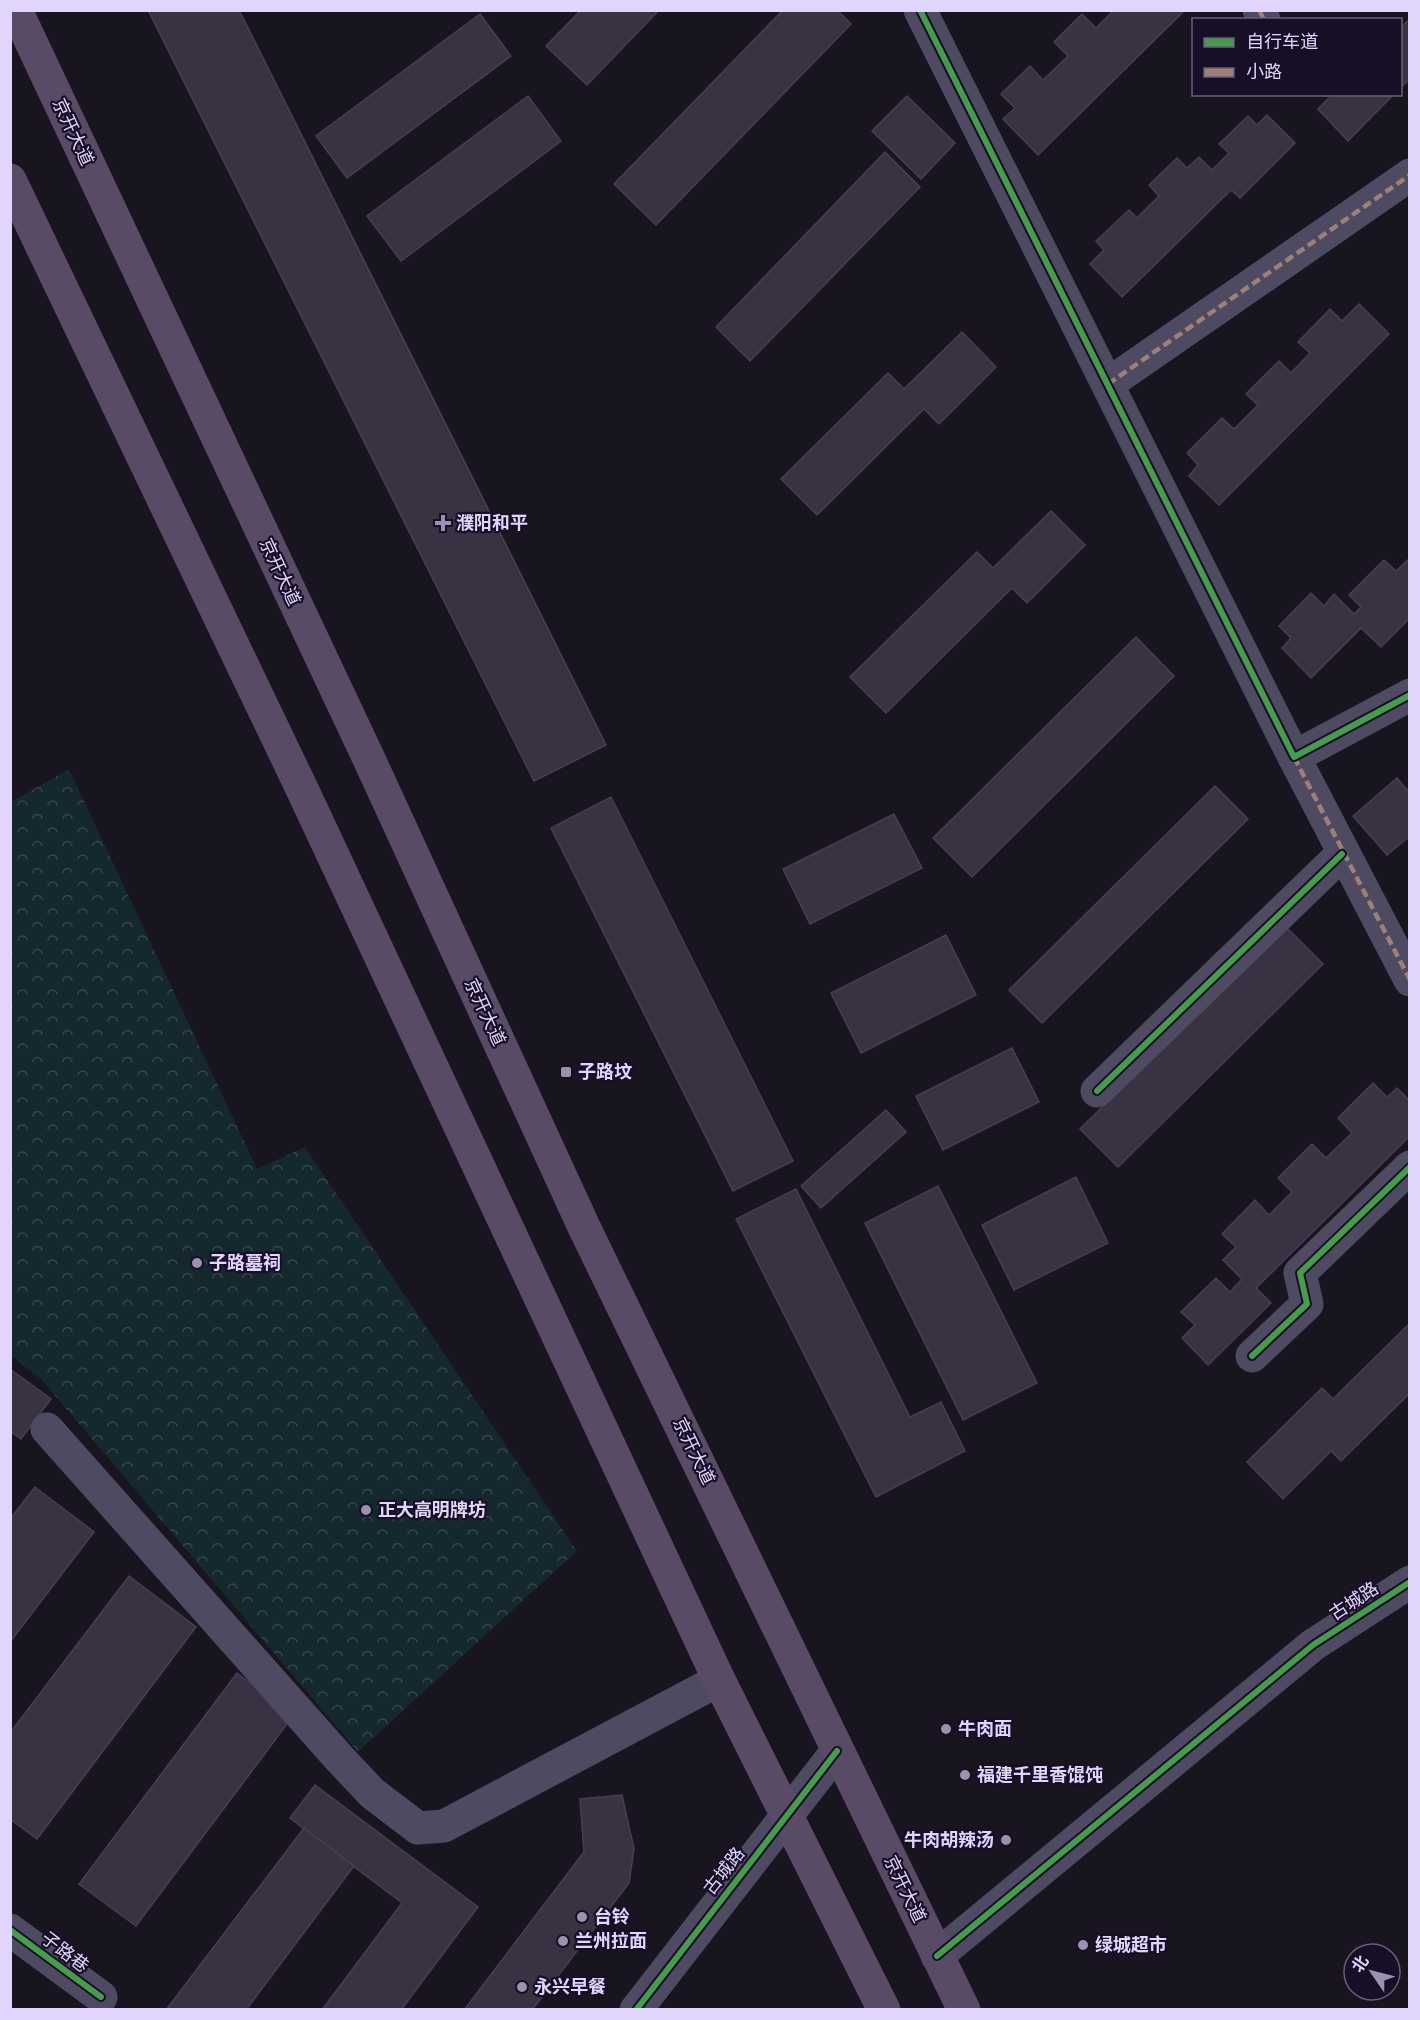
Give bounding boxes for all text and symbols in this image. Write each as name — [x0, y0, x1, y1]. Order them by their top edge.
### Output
legend — [1192, 18, 1402, 96]
text: 自行车道 — [1246, 32, 1318, 52]
text: 小路 — [1246, 62, 1282, 82]
street label: 京开大道 — [49, 95, 97, 169]
place label: 濮阳和平 — [456, 513, 528, 533]
marker: 濮阳和平 — [434, 514, 452, 532]
street label: 京开大道 — [256, 535, 304, 609]
street label: 京开大道 — [461, 975, 509, 1049]
place label: 子路坟 — [578, 1062, 632, 1082]
marker: 子路坟 — [559, 1065, 573, 1079]
place label: 子路墓祠 — [209, 1253, 281, 1273]
marker: 子路墓祠 — [190, 1256, 204, 1270]
street label: 京开大道 — [669, 1414, 719, 1488]
place label: 正大高明牌坊 — [378, 1500, 486, 1520]
marker: 正大高明牌坊 — [359, 1503, 373, 1517]
street label: 古城路 — [1326, 1578, 1382, 1624]
place label: 牛肉面 — [958, 1720, 1012, 1739]
marker: 牛肉面 — [939, 1722, 953, 1736]
place label: 福建千里香馄饨 — [977, 1765, 1103, 1785]
marker: 福建千里香馄饨 — [958, 1768, 972, 1782]
place label: 牛肉胡辣汤 — [904, 1830, 994, 1850]
marker: 牛肉胡辣汤 — [999, 1833, 1013, 1847]
street label: 古城路 — [699, 1844, 749, 1898]
street label: 京开大道 — [880, 1852, 930, 1926]
place label: 台铃 — [594, 1907, 630, 1927]
marker: 台铃 — [575, 1910, 589, 1924]
street label: 子路巷 — [37, 1928, 93, 1976]
place label: 兰州拉面 — [575, 1931, 647, 1951]
marker: 兰州拉面 — [556, 1934, 570, 1948]
place label: 绿城超市 — [1095, 1935, 1167, 1955]
marker: 绿城超市 — [1076, 1938, 1090, 1952]
north arrow — [1342, 1942, 1402, 2002]
text: 北 — [1349, 1952, 1372, 1975]
place label: 永兴早餐 — [534, 1977, 606, 1997]
marker: 永兴早餐 — [515, 1980, 529, 1994]

